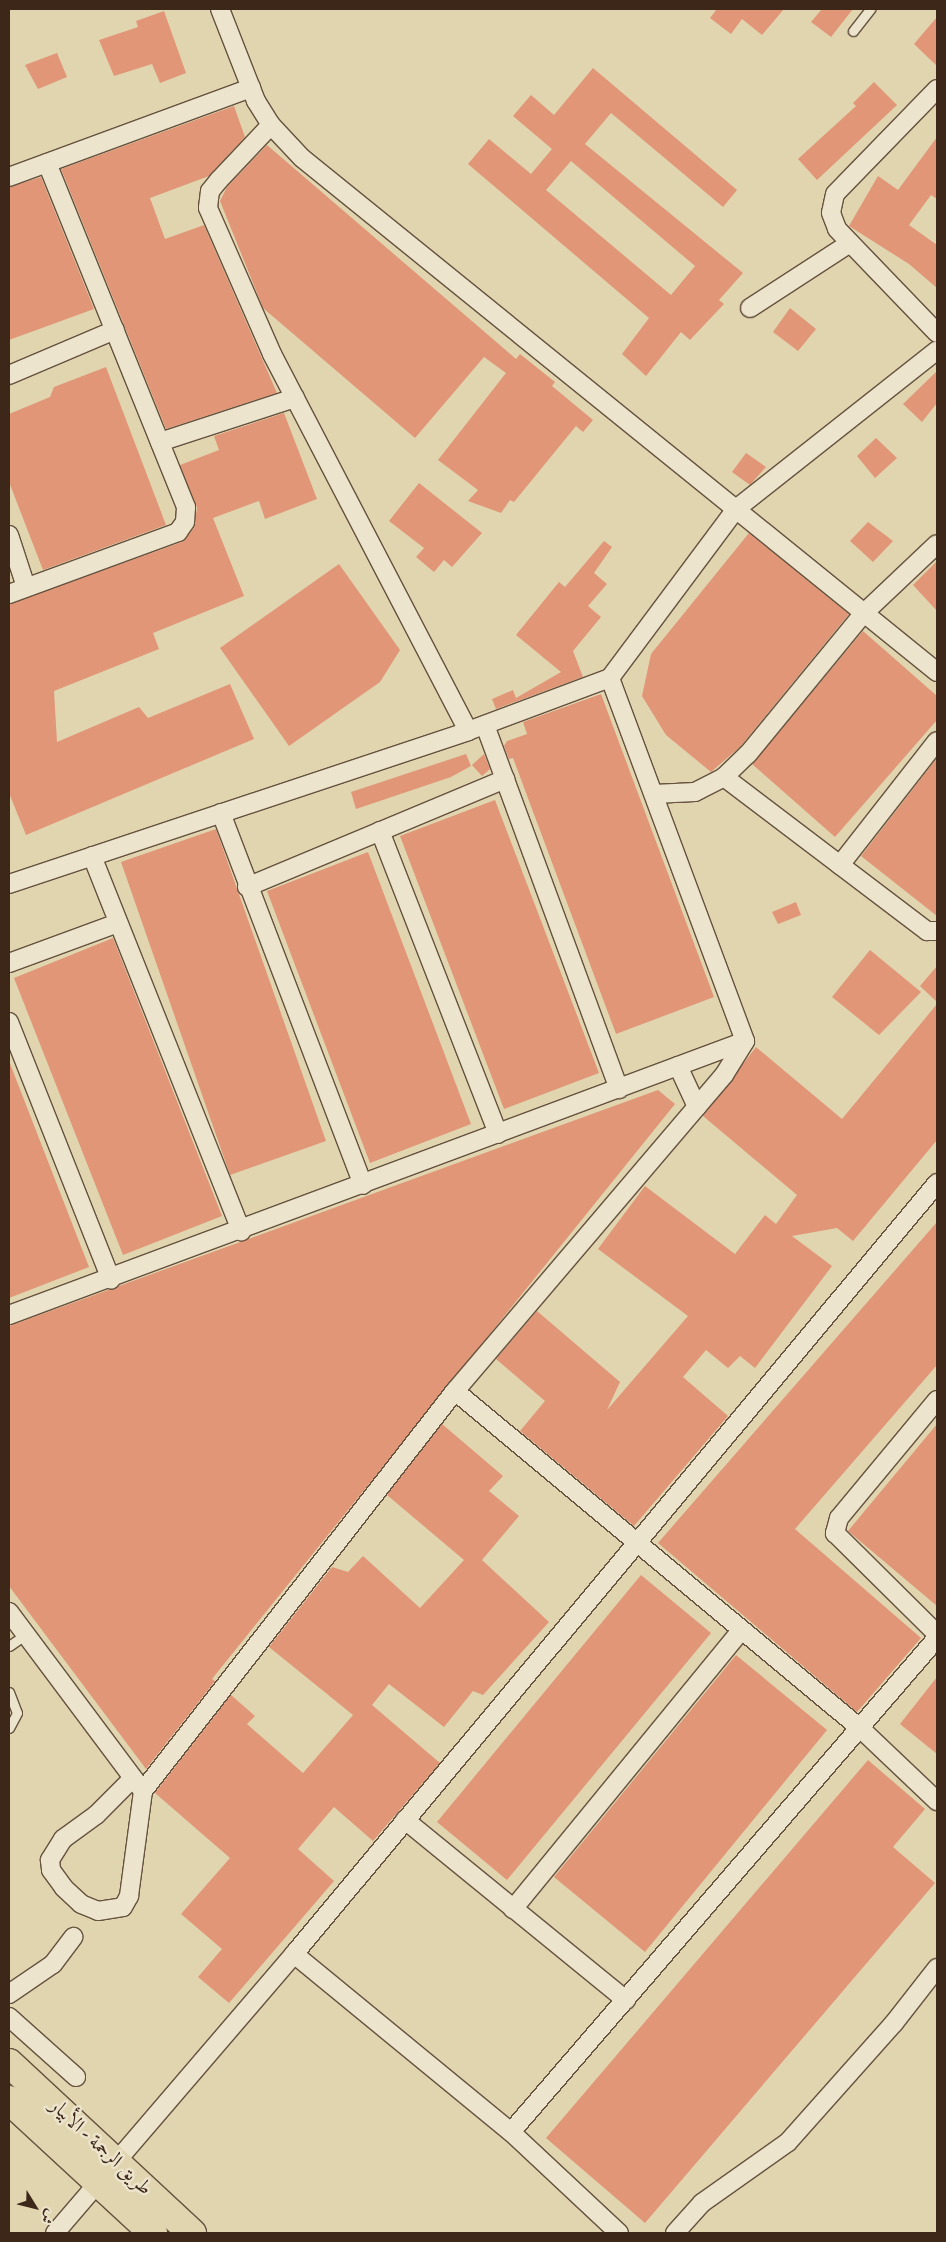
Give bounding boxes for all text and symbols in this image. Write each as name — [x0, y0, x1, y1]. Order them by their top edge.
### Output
street label: طريق الرجمة - الأبيار — [44, 2095, 156, 2201]
north arrow — [10, 2182, 60, 2232]
text: ش — [35, 2204, 59, 2227]

